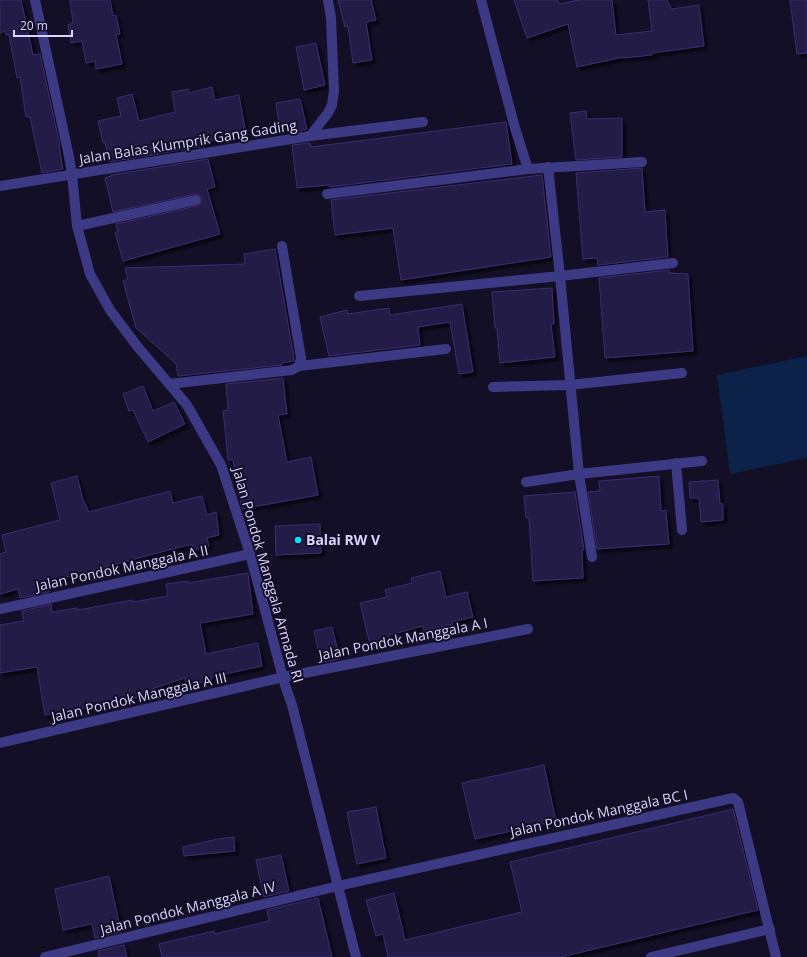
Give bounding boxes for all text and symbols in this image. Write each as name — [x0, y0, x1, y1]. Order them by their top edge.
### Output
scale bar — [14, 12, 72, 38]
text: 20 m — [20, 17, 48, 34]
street label: Jalan Balas Klumprik Gang Gading — [76, 115, 298, 168]
street label: Jalan Pondok Manggala Armada RI — [228, 463, 308, 685]
place label: Balai RW V — [306, 530, 381, 549]
marker: Balai RW V — [293, 535, 303, 545]
street label: Jalan Pondok Manggala A II — [32, 540, 210, 595]
street label: Jalan Pondok Manggala A I — [315, 613, 489, 665]
street label: Jalan Pondok Manggala A III — [47, 667, 229, 726]
street label: Jalan Pondok Manggala BC I — [507, 784, 689, 841]
street label: Jalan Pondok Manggala A IV — [96, 876, 278, 939]

